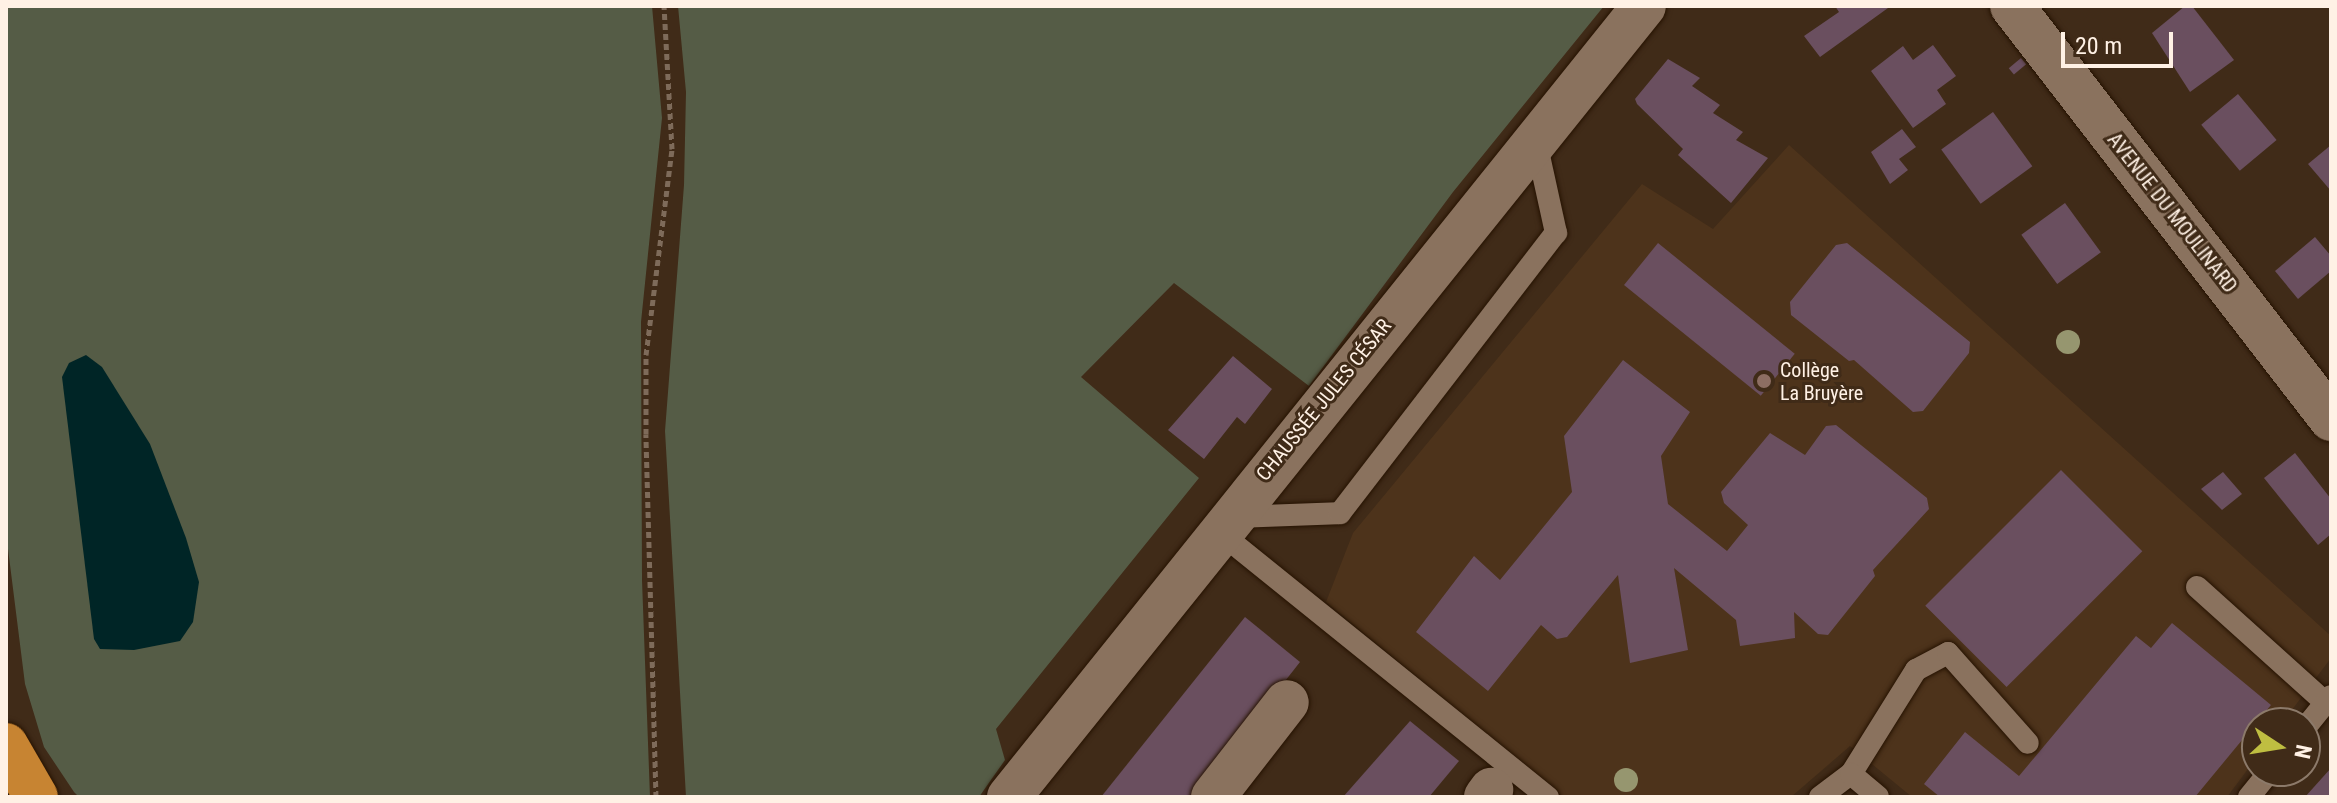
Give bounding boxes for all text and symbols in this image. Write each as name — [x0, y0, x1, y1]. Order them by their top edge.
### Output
scale bar — [2065, 16, 2177, 66]
text: 20 m — [2075, 32, 2122, 60]
street label: AVENUE DU MOULINARD — [2102, 128, 2242, 298]
street label: CHAUSSÉE JULES CÉSAR — [1251, 314, 1397, 486]
place label: Collège La Bruyère — [1780, 358, 1863, 405]
marker: Collège La Bruyère — [1755, 372, 1773, 390]
north arrow — [2241, 707, 2321, 787]
text: N — [2289, 742, 2317, 761]

